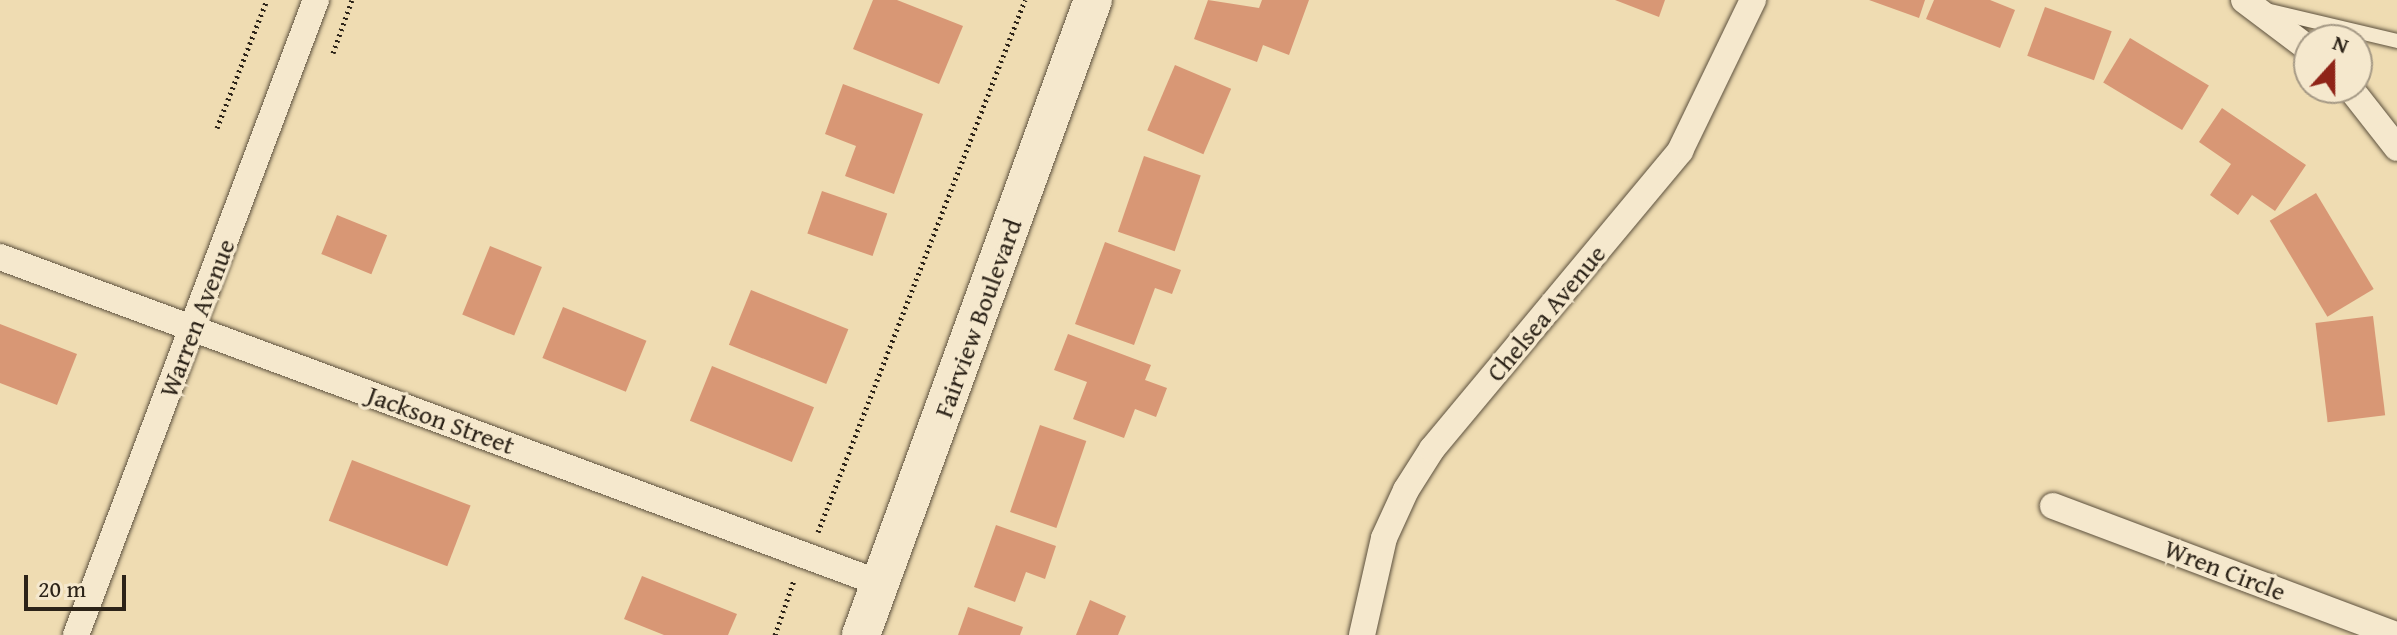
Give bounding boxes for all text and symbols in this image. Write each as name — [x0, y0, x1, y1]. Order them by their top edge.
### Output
north arrow — [2293, 24, 2373, 104]
text: N — [2328, 26, 2353, 61]
street label: Fairview Boulevard — [928, 214, 1028, 422]
street label: Warren Avenue — [153, 235, 241, 401]
street label: Chelsea Avenue — [1480, 238, 1612, 388]
street label: Jackson Street — [363, 379, 519, 461]
street label: Wren Circle — [2160, 533, 2290, 607]
scale bar — [28, 559, 130, 609]
text: 20 m — [38, 571, 86, 606]

